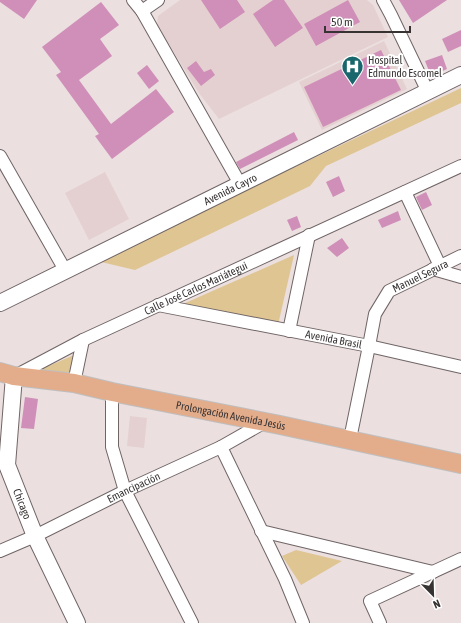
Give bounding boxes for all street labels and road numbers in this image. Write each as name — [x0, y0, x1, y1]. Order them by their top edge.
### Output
street label: Avenida Cayro — [202, 171, 259, 207]
street label: Manuel Segura — [390, 257, 450, 294]
street label: Calle José Carlos Mariátegui — [142, 259, 249, 317]
street label: Avenida Brasil — [304, 328, 363, 351]
street label: Prolongación Avenida Jesús — [175, 399, 287, 432]
street label: Emancipación — [105, 470, 162, 505]
street label: Chicago — [11, 487, 34, 521]

